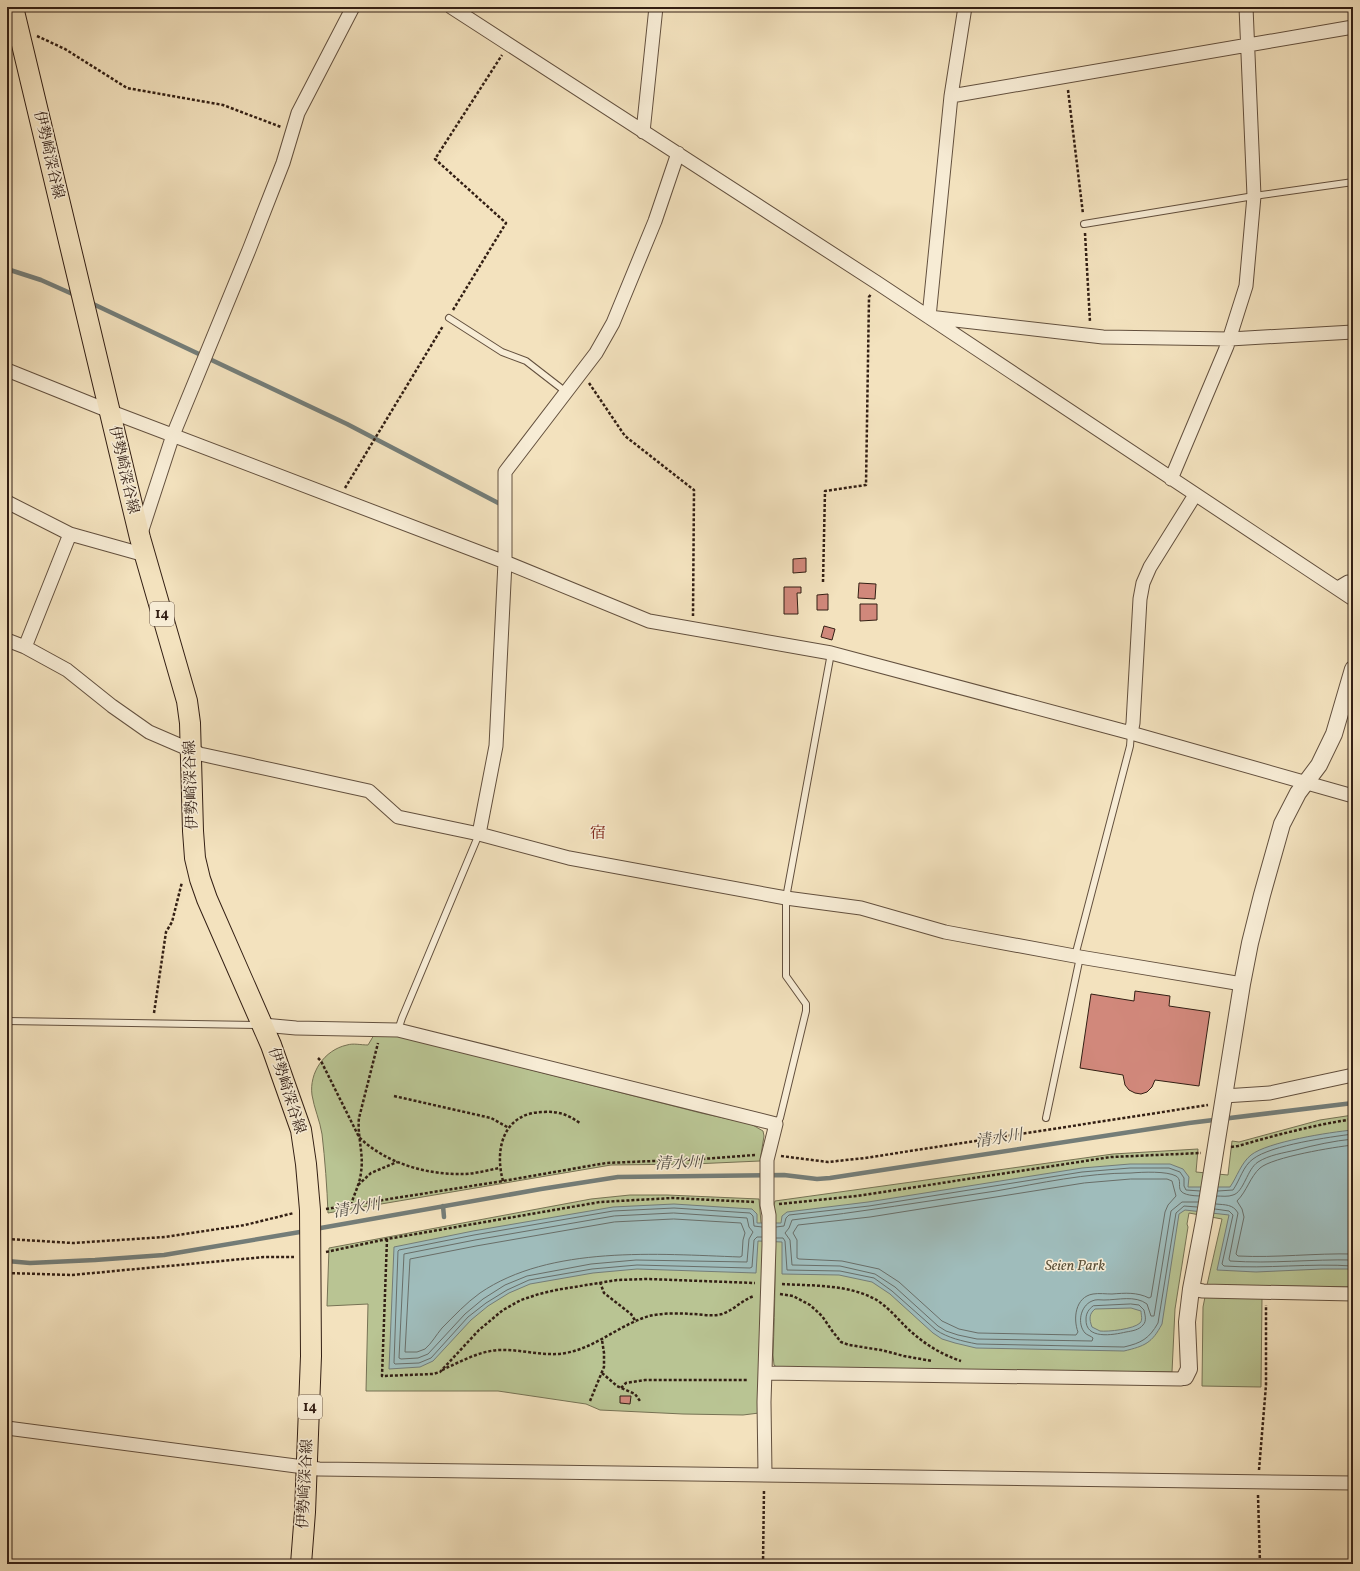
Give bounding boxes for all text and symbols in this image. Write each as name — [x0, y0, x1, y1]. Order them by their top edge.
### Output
street label: 伊勢崎深谷線 — [28, 109, 68, 201]
street label: 伊勢崎深谷線 — [103, 424, 143, 516]
road number: 14 — [150, 602, 174, 626]
street label: 伊勢崎深谷線 — [180, 740, 204, 830]
district label: 宿 — [590, 823, 606, 845]
street label: 伊勢崎深谷線 — [262, 1045, 310, 1137]
water label: 清水川 — [974, 1124, 1026, 1154]
water label: 清水川 — [655, 1153, 705, 1175]
water label: 清水川 — [331, 1194, 385, 1224]
park label: Seien Park — [1045, 1256, 1105, 1277]
road number: 14 — [298, 1395, 322, 1419]
street label: 伊勢崎深谷線 — [293, 1439, 319, 1529]

